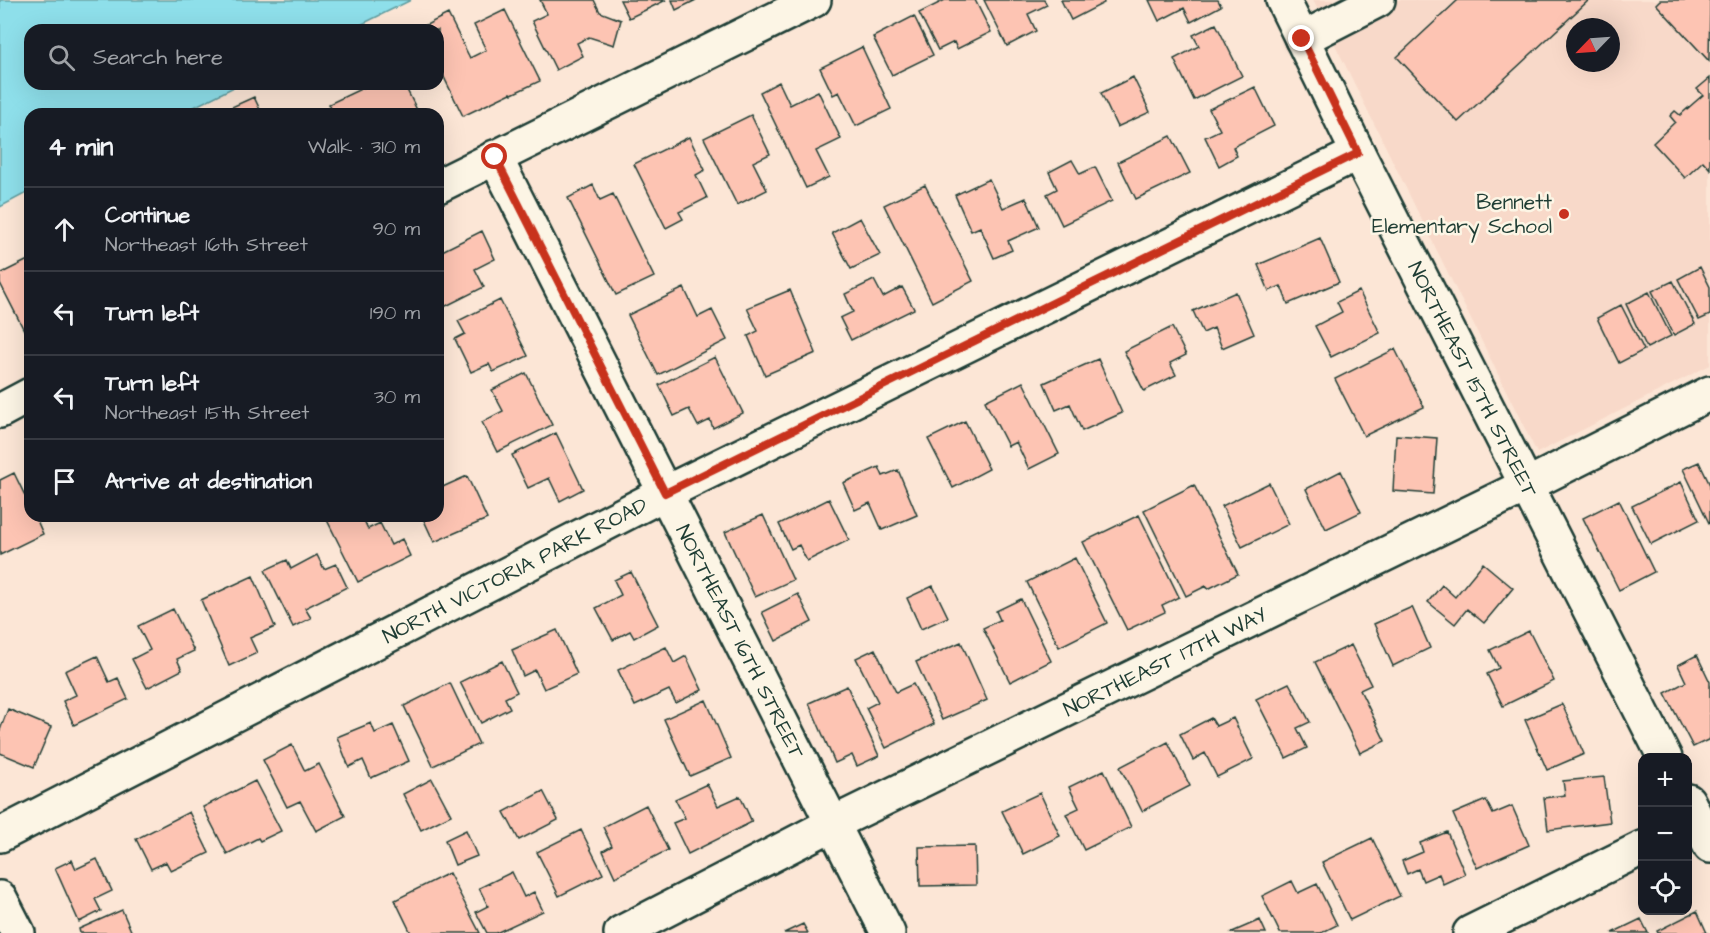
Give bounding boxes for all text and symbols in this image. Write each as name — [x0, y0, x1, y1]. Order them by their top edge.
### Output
north arrow — [1566, 18, 1620, 72]
search box — [24, 24, 444, 90]
route end — [1288, 25, 1314, 51]
icon: search — [45, 41, 78, 74]
text: Search here — [93, 42, 223, 73]
text: 4 min — [48, 129, 113, 165]
text: Walk · 310 m — [308, 133, 420, 161]
route start — [481, 143, 507, 169]
place label: Bennett Elementary School — [1372, 188, 1553, 243]
text: Continue — [105, 200, 190, 231]
marker: Bennett Elementary School — [1557, 207, 1571, 221]
icon: ahead — [48, 213, 81, 246]
text: 90 m — [372, 215, 420, 243]
text: Northeast 16th Street — [105, 231, 308, 259]
street label: NORTHEAST 15TH STREET — [1400, 257, 1545, 503]
icon: left — [48, 297, 81, 330]
text: Turn left — [105, 298, 199, 329]
text: 190 m — [370, 299, 420, 327]
text: Turn left — [105, 368, 199, 399]
icon: left — [48, 381, 81, 414]
text: 30 m — [374, 383, 420, 411]
text: Northeast 15th Street — [105, 399, 309, 427]
icon: arrive — [48, 465, 81, 498]
text: Arrive at destination — [105, 466, 312, 497]
street label: NORTH VICTORIA PARK ROAD — [378, 490, 653, 651]
street label: NORTHEAST 16TH STREET — [669, 520, 812, 764]
street label: NORTHEAST 17TH WAY — [1059, 600, 1272, 724]
map controls — [1638, 753, 1692, 915]
button: + — [1638, 753, 1692, 807]
button: − — [1638, 807, 1692, 861]
button: locate — [1638, 861, 1692, 915]

